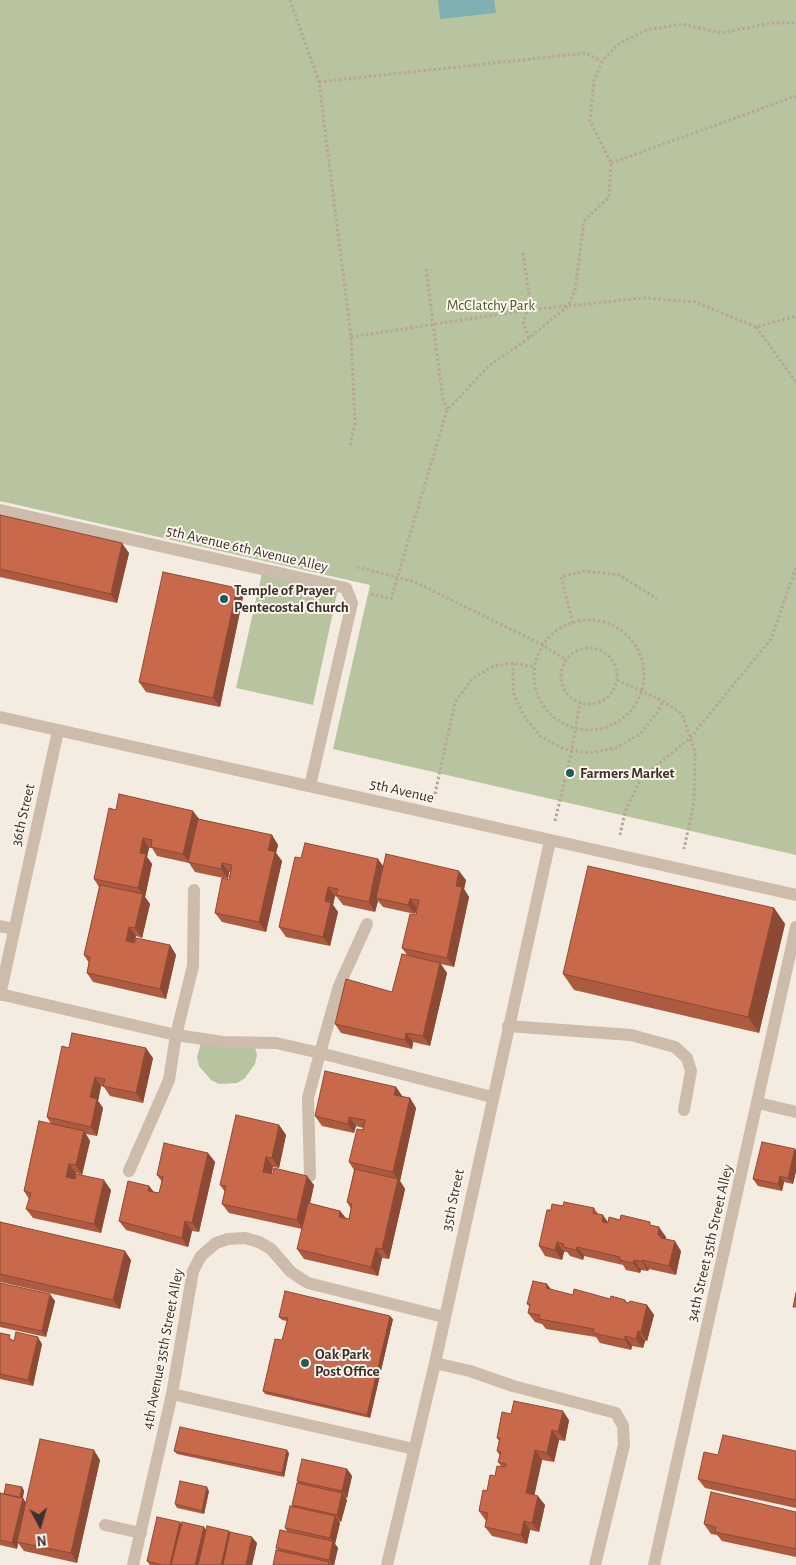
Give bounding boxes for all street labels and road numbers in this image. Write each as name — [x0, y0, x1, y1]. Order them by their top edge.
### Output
street label: 5th Avenue 6th Avenue Alley — [164, 522, 330, 576]
street label: 5th Avenue — [368, 775, 436, 807]
street label: 36th Street — [7, 782, 39, 848]
street label: 34th Street 35th Street Alley — [683, 1163, 737, 1323]
street label: 35th Street — [438, 1167, 468, 1233]
street label: 4th Avenue 35th Street Alley — [139, 1267, 187, 1431]

